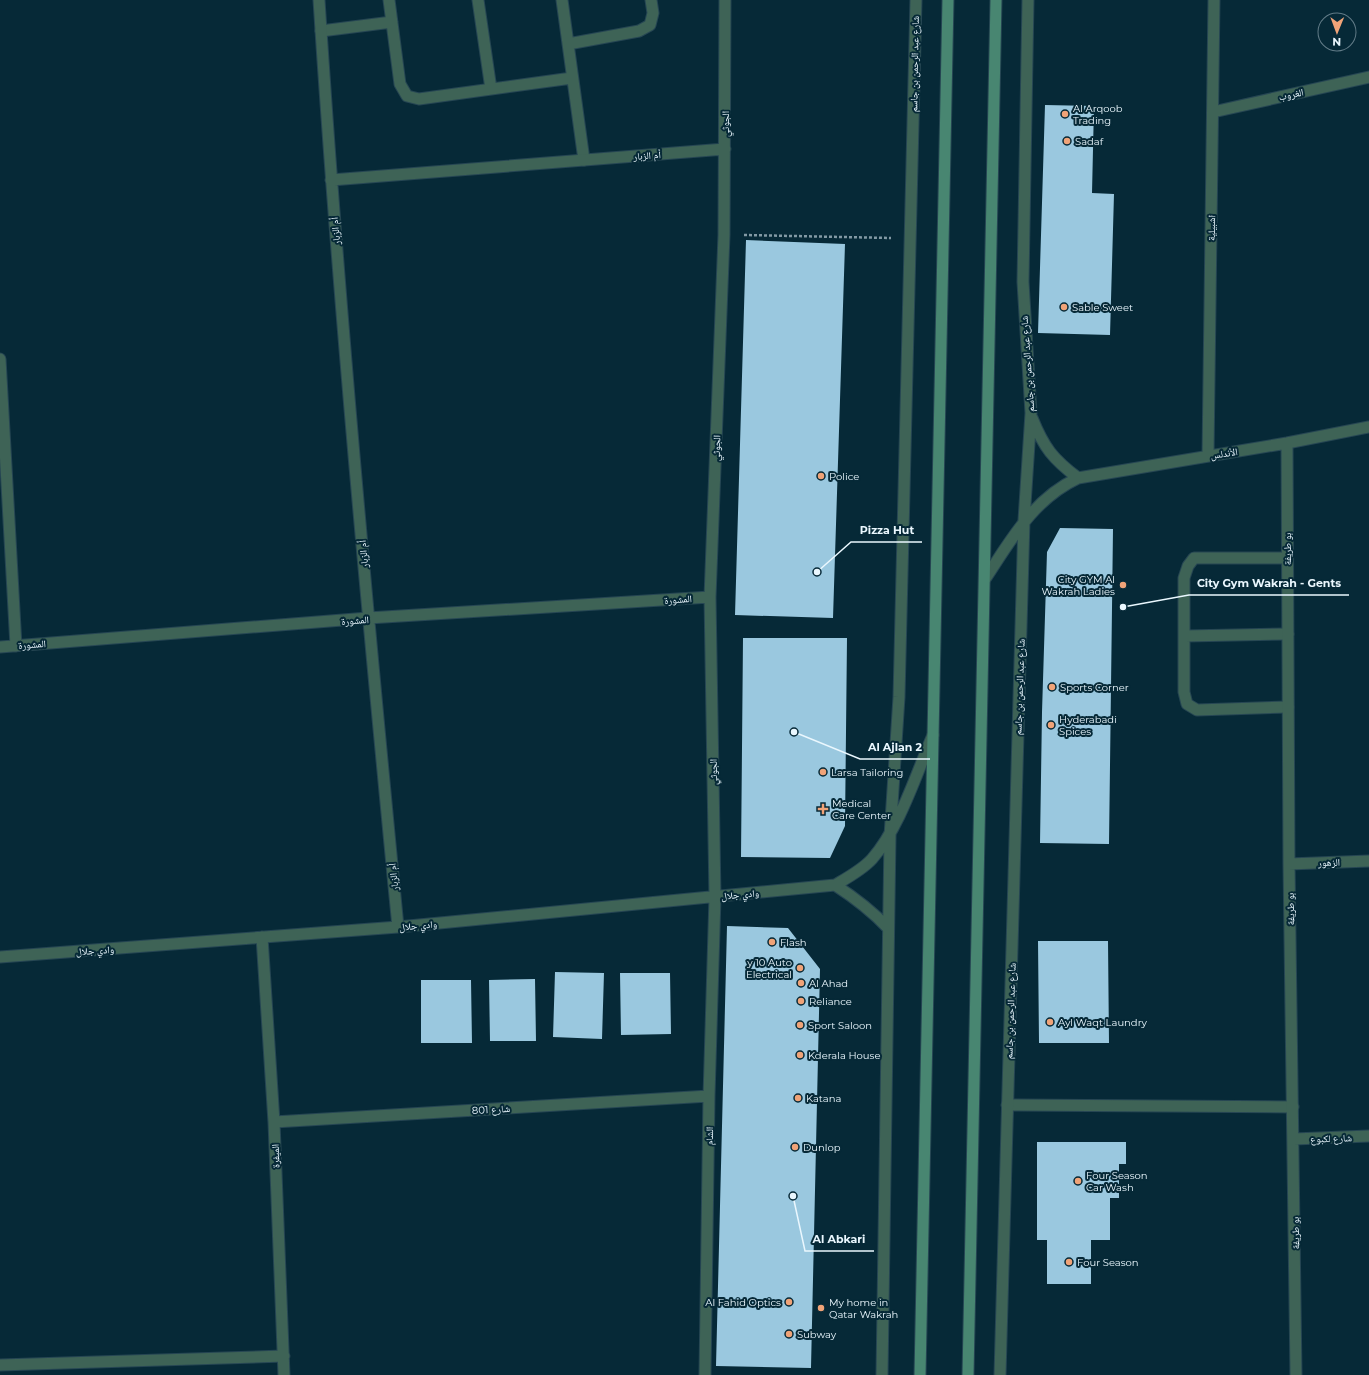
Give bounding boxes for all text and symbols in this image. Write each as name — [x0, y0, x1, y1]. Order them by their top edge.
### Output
north arrow — [1317, 12, 1357, 52]
street label: شارع عبد الرحمن بن جاسم — [907, 15, 923, 112]
text: N — [1332, 35, 1341, 49]
street label: الغروب — [1277, 86, 1305, 103]
place label: Al Arqoob Trading — [1073, 102, 1123, 127]
marker: Al Arqoob Trading — [1060, 109, 1070, 119]
street label: الجوثي — [719, 111, 734, 137]
place label: Sadaf — [1075, 135, 1104, 148]
marker: Sadaf — [1062, 136, 1072, 146]
street label: أم الزبار — [632, 148, 661, 164]
street label: اشبيلية — [1205, 215, 1218, 241]
street label: أم الزبار — [328, 216, 344, 246]
place label: Sable Sweet — [1072, 301, 1133, 314]
marker: Sable Sweet — [1059, 302, 1069, 312]
street label: شارع عبد الرحمن بن جاسم — [1018, 315, 1038, 413]
street label: الجوثي — [710, 435, 725, 461]
street label: الأندلس — [1210, 445, 1239, 462]
place label: Police — [829, 470, 859, 483]
marker: Police — [816, 471, 826, 481]
callout: Pizza Hut — [851, 519, 922, 542]
text: Pizza Hut — [860, 523, 914, 537]
street label: بو طريفة — [1281, 532, 1294, 565]
street label: أم الزبار — [356, 539, 372, 569]
callout: City Gym Wakrah - Gents — [1189, 572, 1349, 595]
place label: City GYM Al Wakrah Ladies — [1042, 573, 1115, 598]
text: City Gym Wakrah - Gents — [1197, 576, 1341, 590]
marker: City GYM Al Wakrah Ladies — [1118, 580, 1128, 590]
street label: المشورة — [664, 592, 692, 607]
street label: المشورة — [341, 613, 369, 628]
street label: المشورة — [18, 637, 46, 652]
street label: شارع عبد الرحمن بن جاسم — [1011, 638, 1029, 735]
place label: Sports Corner — [1060, 681, 1129, 694]
marker: Sports Corner — [1047, 682, 1057, 692]
place label: Hyderabadi Spices — [1059, 713, 1117, 738]
marker: Hyderabadi Spices — [1046, 720, 1056, 730]
callout: Al Ajlan 2 — [860, 736, 930, 759]
text: Al Ajlan 2 — [867, 740, 922, 754]
street label: الجوثي — [707, 759, 722, 785]
place label: Larsa Tailoring — [831, 766, 903, 779]
marker: Larsa Tailoring — [818, 767, 828, 777]
place label: Medical Care Center — [832, 797, 891, 822]
marker: Medical Care Center — [817, 803, 829, 815]
street label: الزهور — [1317, 856, 1340, 869]
street label: أم الزبار — [386, 862, 403, 892]
street label: وادي جلال — [720, 886, 760, 904]
street label: بو طريفة — [1284, 892, 1297, 925]
street label: وادي جلال — [398, 917, 438, 935]
place label: Flash — [780, 936, 807, 949]
marker: Flash — [767, 937, 777, 947]
street label: وادي جلال — [75, 943, 115, 960]
place label: y 10 Auto Electrical — [746, 956, 792, 981]
street label: شارع عبد الرحمن بن جاسم — [1002, 962, 1020, 1059]
marker: y 10 Auto Electrical — [795, 963, 805, 973]
place label: Al Ahad — [809, 977, 848, 990]
marker: Al Ahad — [796, 978, 806, 988]
place label: Reliance — [809, 995, 852, 1008]
marker: Reliance — [796, 996, 806, 1006]
place label: Ayl Waqt Laundry — [1058, 1016, 1148, 1029]
marker: Ayl Waqt Laundry — [1045, 1017, 1055, 1027]
place label: Sport Saloon — [808, 1019, 872, 1032]
marker: Sport Saloon — [795, 1020, 805, 1030]
place label: Kderala House — [808, 1049, 880, 1062]
marker: Kderala House — [795, 1050, 805, 1060]
place label: Katana — [806, 1092, 841, 1105]
marker: Katana — [793, 1093, 803, 1103]
street label: شارع 801 — [472, 1102, 511, 1117]
street label: الشام — [703, 1127, 717, 1145]
street label: شارع لكبوع — [1310, 1131, 1353, 1146]
place label: Dunlop — [803, 1141, 841, 1154]
marker: Dunlop — [790, 1142, 800, 1152]
street label: الميفرة — [269, 1144, 282, 1168]
place label: Four Season Car Wash — [1086, 1169, 1148, 1194]
marker: Four Season Car Wash — [1073, 1176, 1083, 1186]
street label: بو طريفة — [1289, 1216, 1302, 1249]
callout: Al Abkari — [805, 1228, 874, 1251]
text: Al Abkari — [812, 1232, 865, 1246]
place label: Four Season — [1077, 1256, 1139, 1269]
marker: Four Season — [1064, 1257, 1074, 1267]
place label: Al Fahid Optics — [705, 1296, 781, 1309]
place label: My home in Qatar Wakrah — [829, 1296, 898, 1321]
marker: Al Fahid Optics — [784, 1297, 794, 1307]
marker: My home in Qatar Wakrah — [816, 1303, 826, 1313]
place label: Subway — [797, 1328, 837, 1341]
marker: Subway — [784, 1329, 794, 1339]

